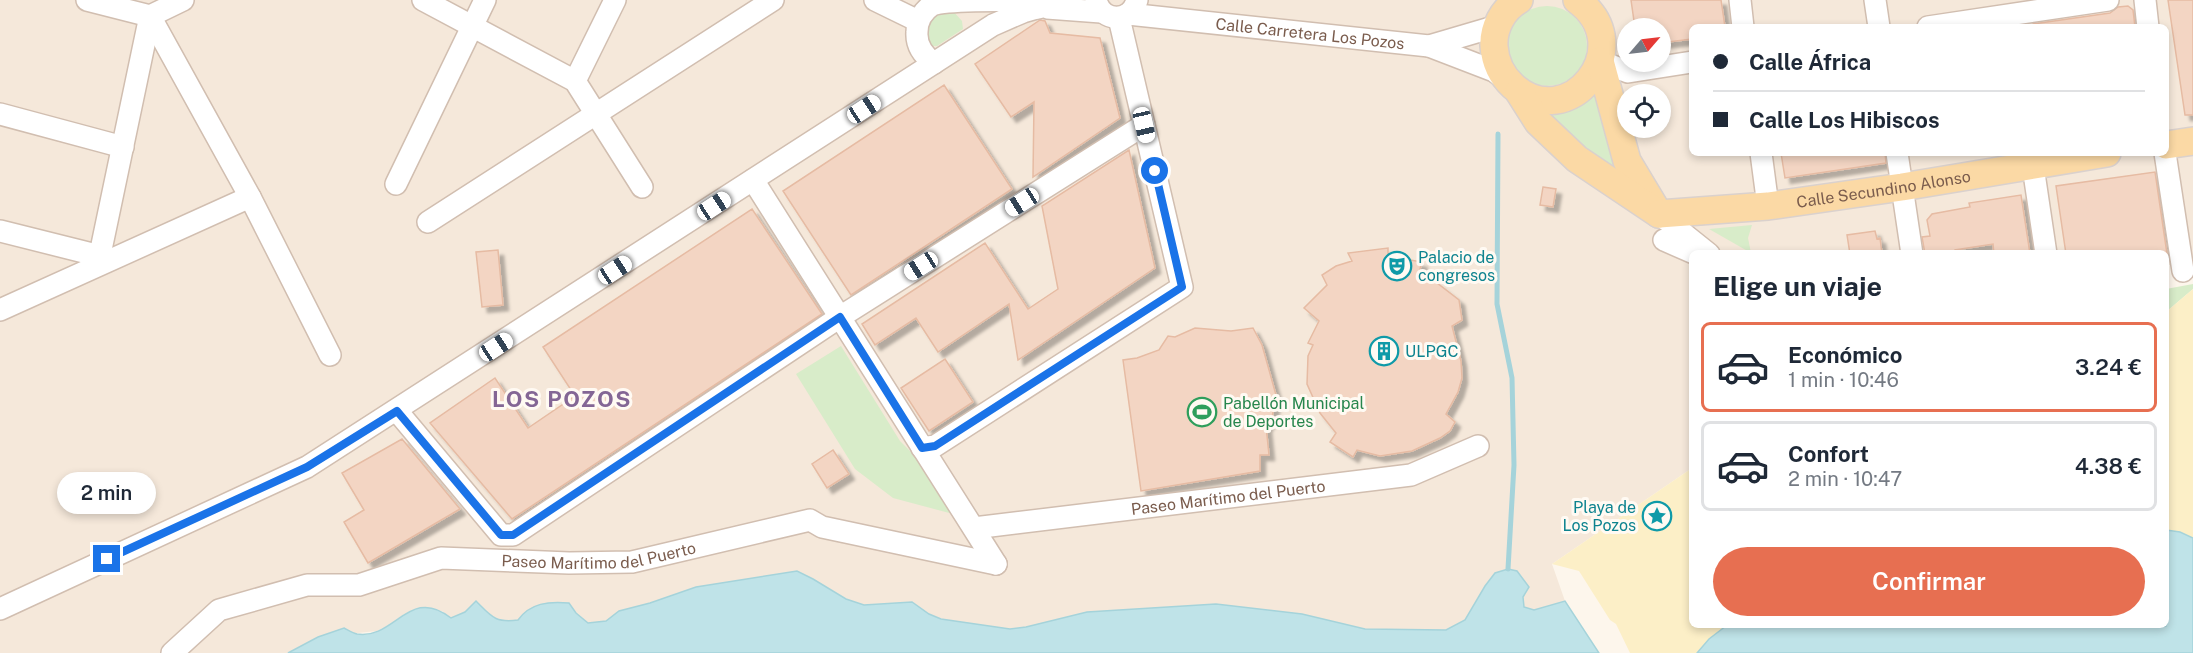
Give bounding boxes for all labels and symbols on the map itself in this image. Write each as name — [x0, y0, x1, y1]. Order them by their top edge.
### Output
street label: Calle Carretera Los Pozos — [1215, 14, 1405, 53]
north arrow — [1617, 18, 1671, 72]
car — [844, 92, 884, 126]
car — [1131, 105, 1157, 145]
route start — [1141, 157, 1168, 184]
street label: Calle Secundino Alonso — [1795, 166, 1972, 211]
car — [1002, 185, 1042, 219]
car — [694, 189, 734, 223]
place label: Palacio de congresos — [1418, 248, 1495, 285]
car — [901, 249, 941, 283]
theatre icon: Palacio de congresos — [1381, 250, 1413, 282]
car — [595, 253, 635, 287]
car — [476, 330, 516, 364]
building icon: ULPGC — [1368, 335, 1400, 367]
place label: ULPGC — [1405, 342, 1458, 361]
district label: LOS POZOS — [492, 386, 632, 412]
place label: Pabellón Municipal de Deportes — [1223, 394, 1364, 431]
sports icon: Pabellón Municipal de Deportes — [1186, 396, 1218, 428]
callout: 2 min — [57, 472, 156, 514]
street label: Paseo Marítimo del Puerto — [1130, 476, 1326, 518]
place label: Playa de Los Pozos — [1563, 498, 1636, 535]
place icon: Playa de Los Pozos — [1641, 500, 1673, 532]
street label: Paseo Marítimo del Puerto — [501, 538, 698, 573]
route end — [93, 545, 120, 572]

